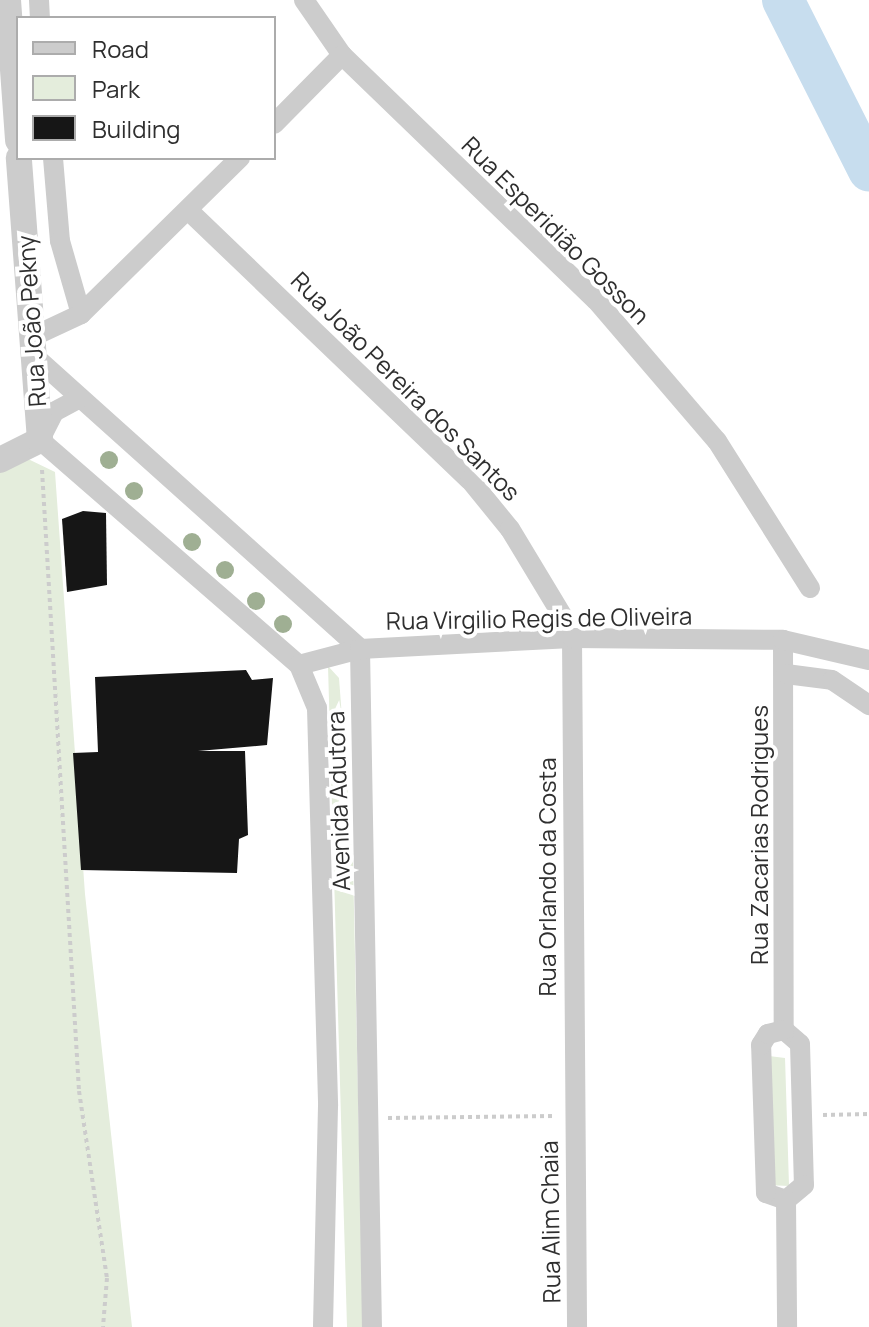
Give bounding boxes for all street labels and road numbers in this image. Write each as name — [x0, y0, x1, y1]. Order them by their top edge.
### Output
street label: Rua Esperidião Gosson — [456, 130, 656, 330]
street label: Rua João Pekny — [11, 234, 51, 408]
street label: Rua João Pereira dos Santos — [286, 266, 526, 506]
street label: Rua Virgilio Regis de Oliveira — [386, 601, 692, 635]
street label: Rua Zacarias Rodrigues — [745, 705, 773, 965]
street label: Avenida Adutora — [320, 710, 356, 892]
street label: Rua Orlando da Costa — [533, 757, 561, 997]
street label: Rua Alim Chaia — [534, 1140, 566, 1304]

